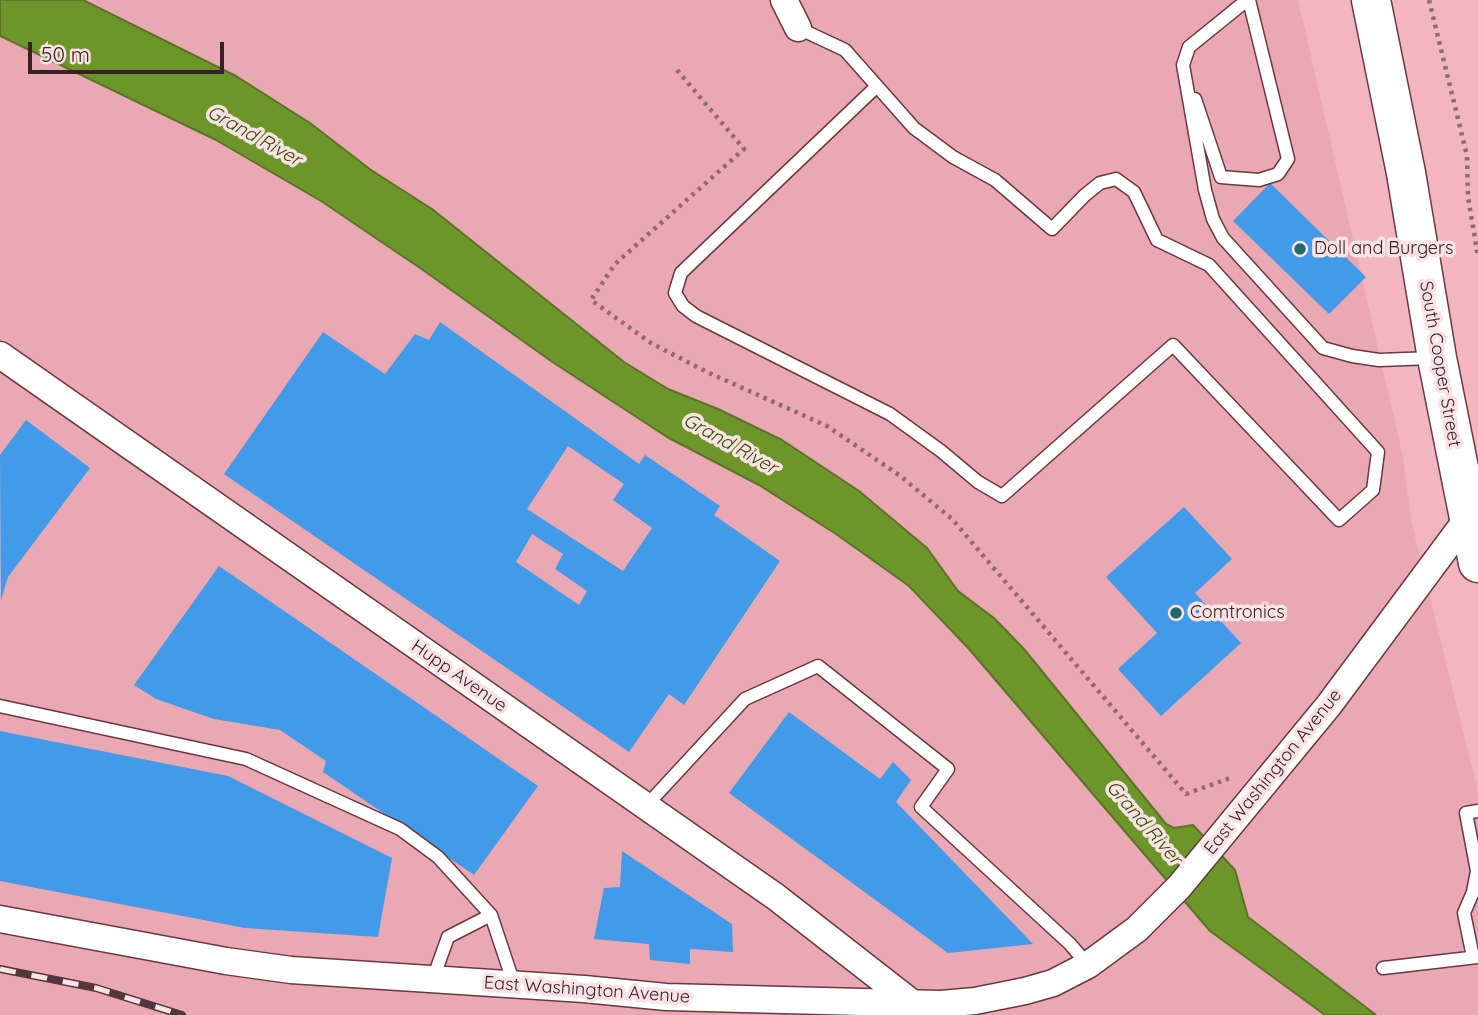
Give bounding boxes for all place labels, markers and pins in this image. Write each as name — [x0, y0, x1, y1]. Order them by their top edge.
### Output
place label: Doll and Burgers — [1314, 238, 1453, 260]
marker: Doll and Burgers — [1292, 241, 1308, 257]
place label: Comtronics — [1190, 602, 1285, 624]
marker: Comtronics — [1168, 605, 1184, 621]

